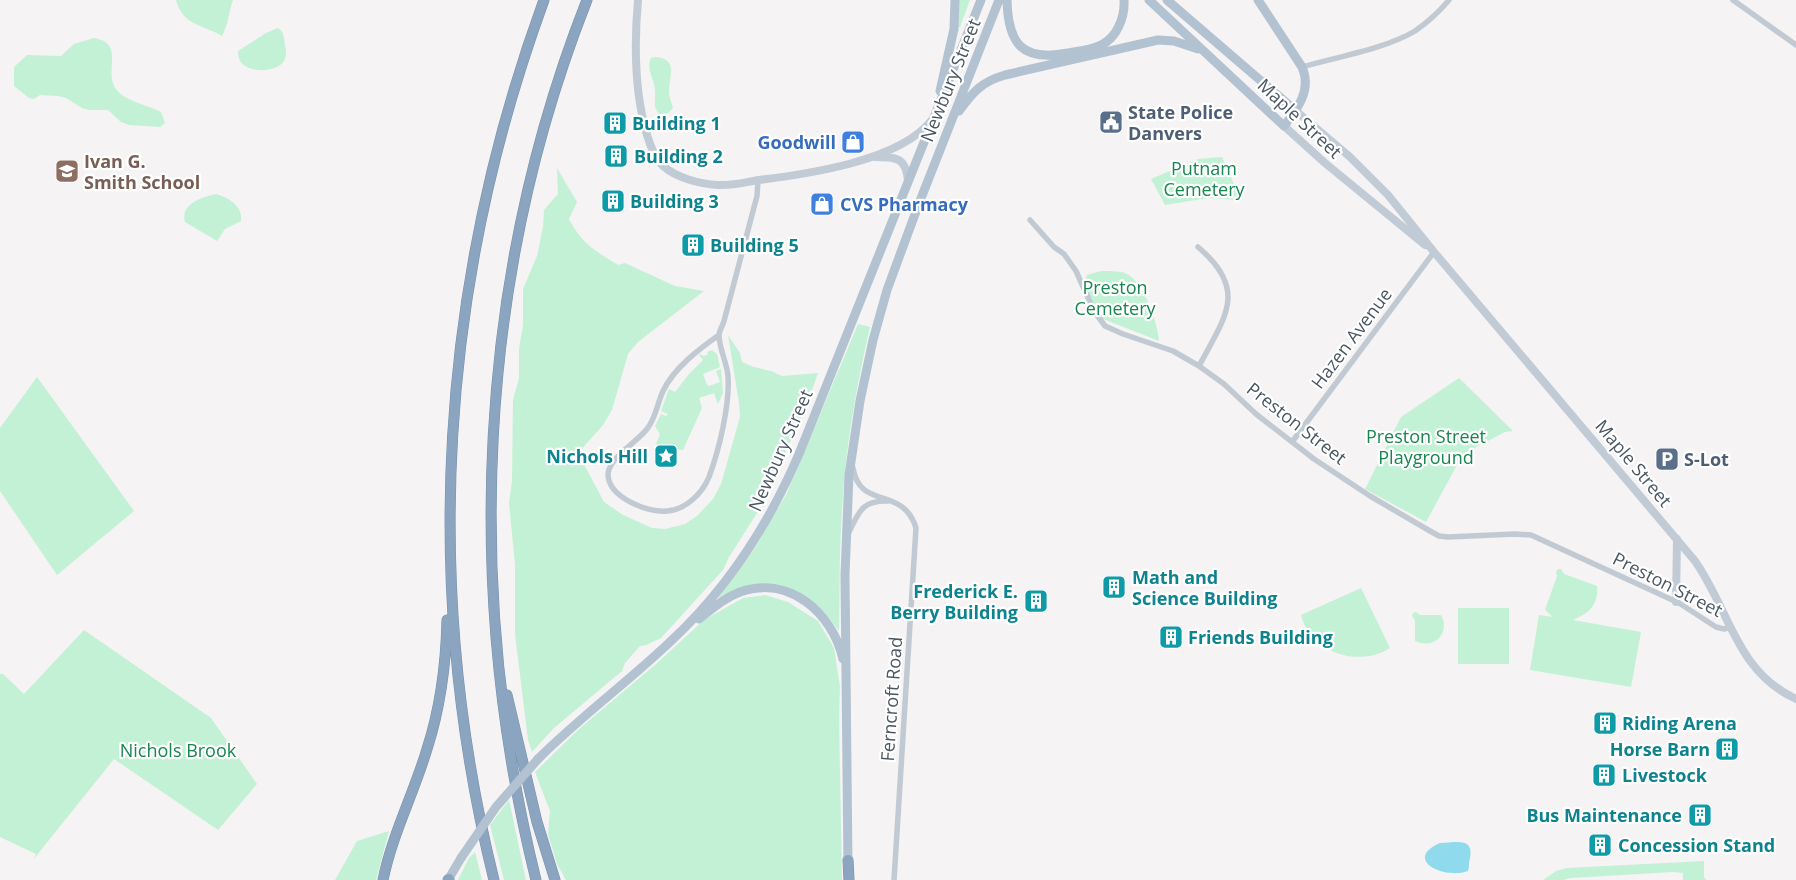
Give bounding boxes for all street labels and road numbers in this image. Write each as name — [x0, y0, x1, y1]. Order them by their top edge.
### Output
street label: Newbury Street — [914, 15, 986, 145]
street label: Maple Street — [1253, 73, 1347, 163]
street label: Hazen Avenue — [1305, 283, 1397, 393]
street label: Preston Street — [1242, 377, 1352, 469]
street label: Newbury Street — [742, 385, 818, 515]
street label: Maple Street — [1590, 414, 1678, 512]
street label: Preston Street — [1609, 546, 1727, 622]
street label: Ferncroft Road — [875, 636, 907, 762]

